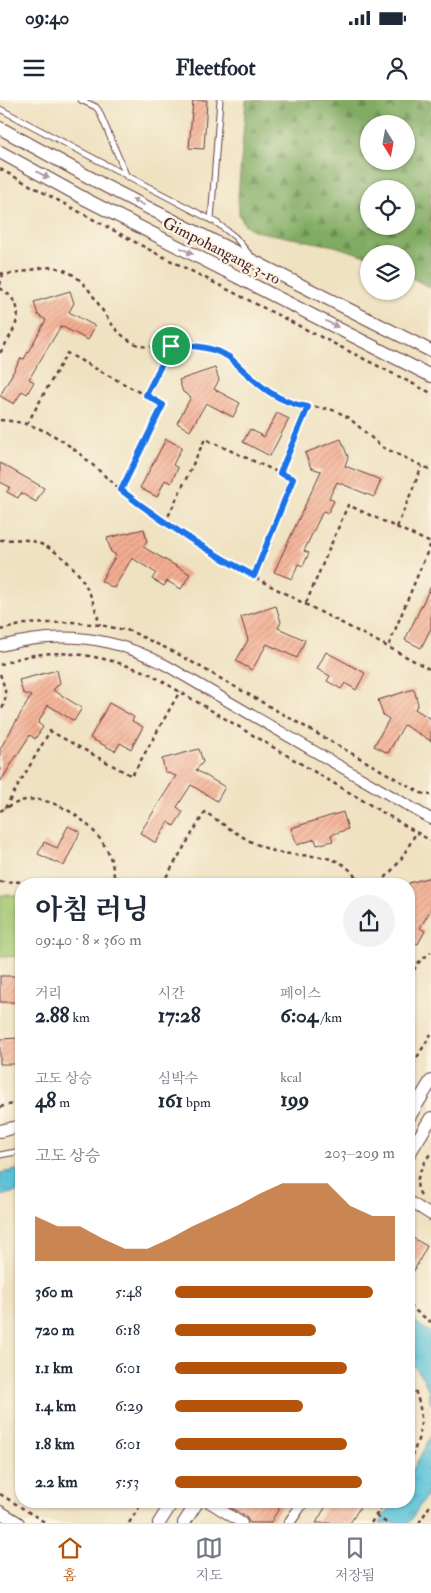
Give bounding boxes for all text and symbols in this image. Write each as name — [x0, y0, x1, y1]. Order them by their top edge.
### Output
text: 09:40 — [25, 6, 69, 30]
icon: menu — [20, 54, 48, 82]
text: Fleetfoot — [175, 54, 256, 82]
icon: person — [383, 54, 411, 82]
north arrow — [360, 115, 415, 170]
map controls — [360, 115, 415, 300]
one-way arrow — [36, 171, 49, 180]
button: locate — [360, 180, 415, 235]
one-way arrow — [131, 198, 145, 206]
street label: Gimpohangang 3-ro — [159, 213, 284, 290]
button: layers — [360, 245, 415, 300]
one-way arrow — [180, 247, 194, 255]
one-way arrow — [324, 320, 339, 328]
pin — [150, 325, 192, 367]
icon: arrive — [157, 332, 185, 360]
text: 아침 러닝 — [35, 893, 149, 928]
button: share — [343, 895, 395, 947]
text: 09:40 · 8 × 360 m — [35, 930, 142, 950]
text: 거리 — [35, 985, 62, 1002]
text: 시간 — [158, 985, 185, 1002]
text: 페이스 — [280, 985, 321, 1002]
text: 2.88 — [35, 1002, 69, 1029]
text: 17:28 — [158, 1002, 201, 1029]
text: 6:04 — [280, 1002, 318, 1029]
text: km — [69, 1009, 90, 1026]
text: /km — [318, 1009, 342, 1026]
text: kcal — [280, 1069, 302, 1086]
text: 고도 상승 — [35, 1070, 92, 1087]
text: 심박수 — [158, 1070, 198, 1087]
text: 199 — [280, 1086, 309, 1113]
text: 48 — [35, 1087, 56, 1114]
text: 161 — [158, 1087, 183, 1114]
text: m — [56, 1094, 70, 1111]
text: bpm — [183, 1094, 211, 1111]
text: 203–209 m — [324, 1143, 395, 1163]
text: 고도 상승 — [35, 1146, 100, 1166]
text: 360 m — [35, 1282, 73, 1302]
text: 5:48 — [115, 1282, 142, 1302]
text: 720 m — [35, 1320, 74, 1340]
text: 6:18 — [115, 1320, 140, 1340]
text: 1.1 km — [35, 1358, 73, 1378]
text: 6:01 — [115, 1358, 141, 1378]
text: 1.4 km — [35, 1396, 76, 1416]
text: 6:29 — [115, 1396, 143, 1416]
text: 1.8 km — [35, 1434, 75, 1454]
text: 6:01 — [115, 1434, 141, 1454]
text: 2.2 km — [35, 1472, 78, 1492]
text: 5:53 — [115, 1472, 139, 1492]
tab: 홈 — [56, 1534, 84, 1584]
tab: 지도 — [195, 1534, 223, 1584]
tab: 저장됨 — [335, 1534, 375, 1584]

